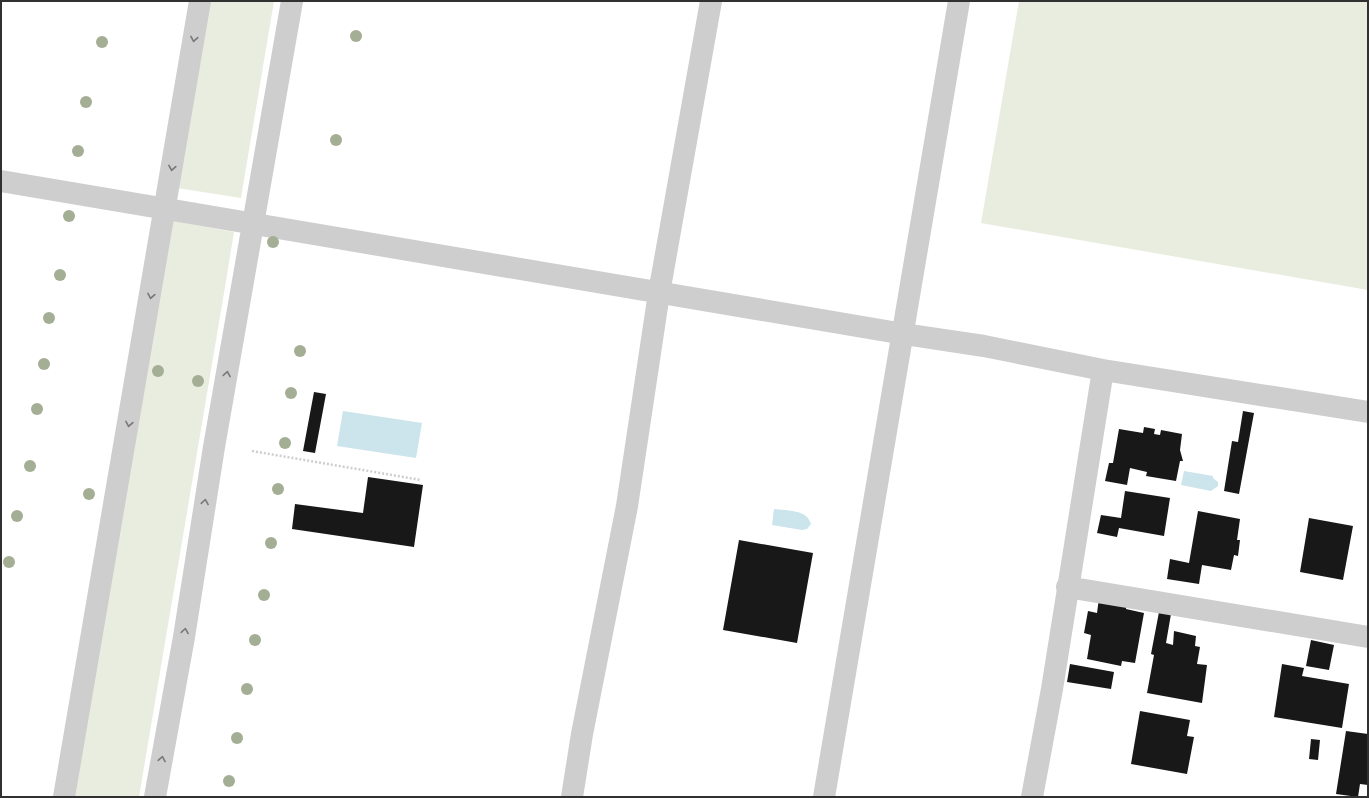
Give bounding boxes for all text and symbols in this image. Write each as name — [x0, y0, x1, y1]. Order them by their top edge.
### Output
one-way arrow — [190, 36, 198, 43]
one-way arrow — [168, 165, 177, 171]
one-way arrow — [147, 293, 155, 299]
one-way arrow — [222, 371, 231, 377]
one-way arrow — [125, 421, 134, 427]
one-way arrow — [200, 499, 209, 505]
one-way arrow — [180, 628, 189, 634]
one-way arrow — [157, 756, 166, 762]

